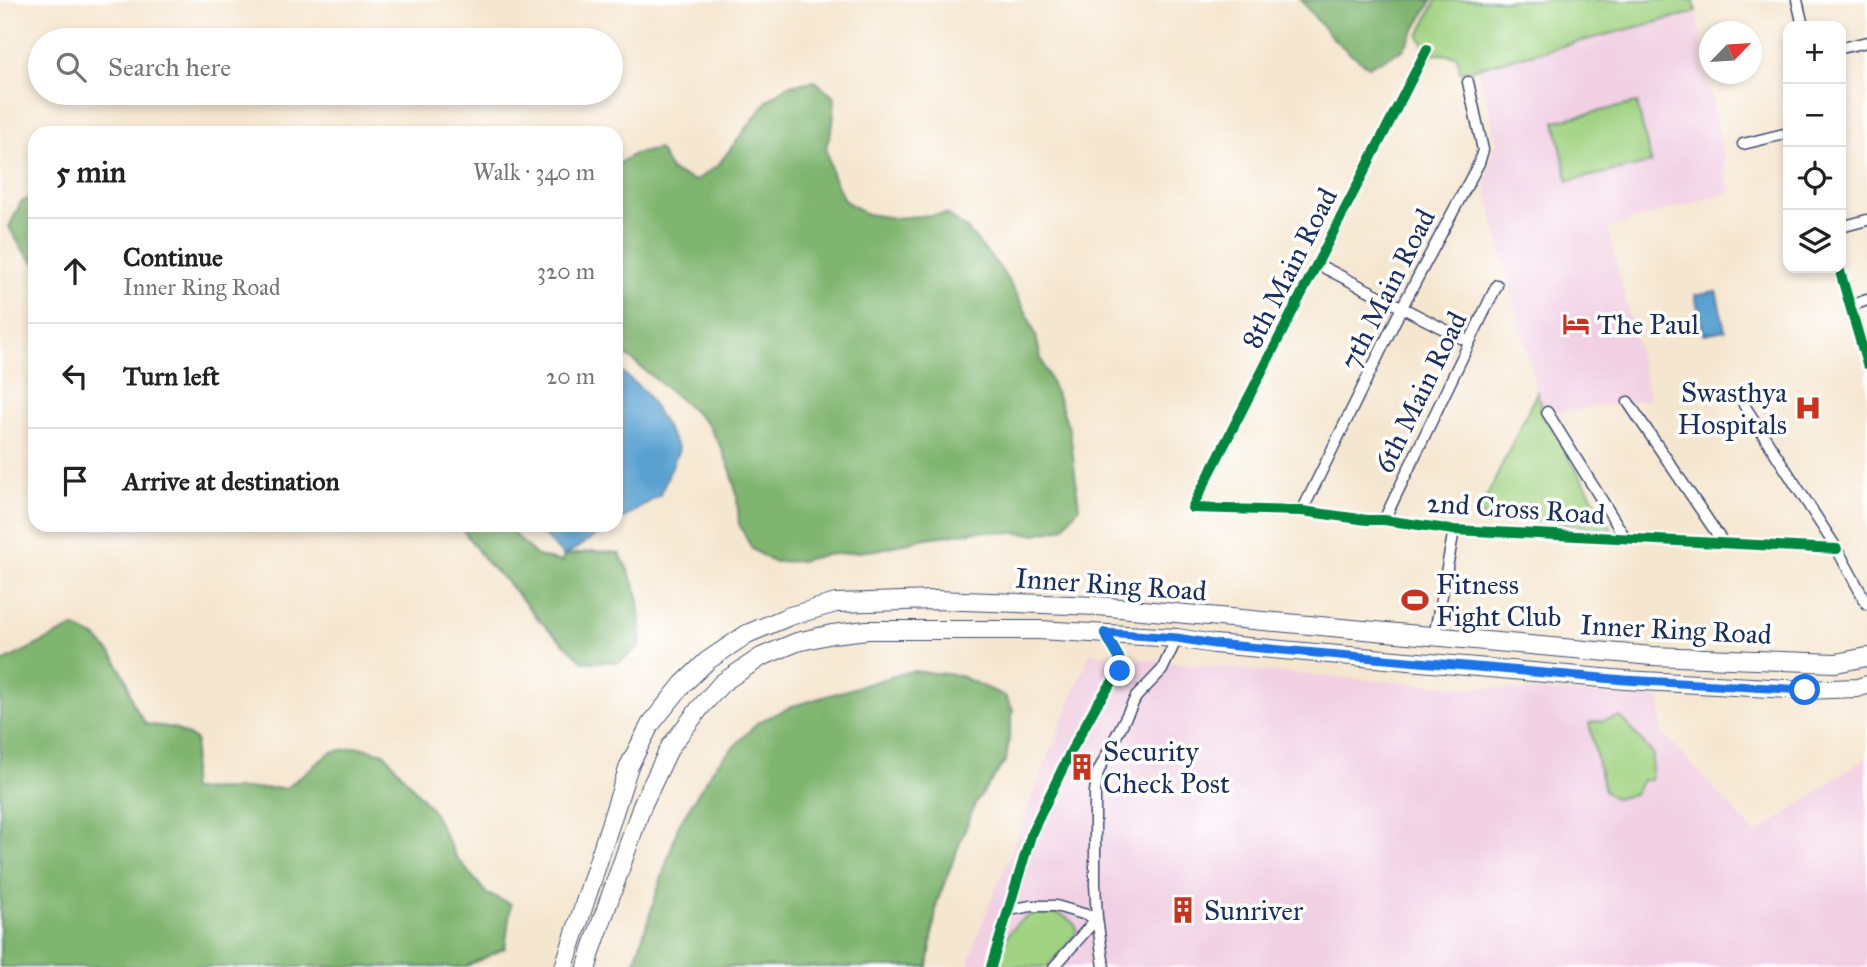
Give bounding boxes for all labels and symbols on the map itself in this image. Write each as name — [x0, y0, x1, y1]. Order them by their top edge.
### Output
north arrow — [1699, 21, 1762, 84]
street label: 8th Main Road — [1234, 182, 1345, 354]
street label: 7th Main Road — [1332, 203, 1443, 375]
street label: 6th Main Road — [1366, 306, 1475, 479]
place label: The Paul — [1597, 307, 1700, 342]
hotel icon: The Paul — [1561, 309, 1591, 339]
place label: Swasthya Hospitals — [1677, 375, 1787, 442]
hospital icon: Swasthya Hospitals — [1793, 393, 1823, 423]
street label: 2nd Cross Road — [1425, 485, 1606, 532]
street label: Inner Ring Road — [1014, 560, 1208, 609]
place label: Fitness Fight Club — [1436, 567, 1561, 634]
sports icon: Fitness Fight Club — [1400, 585, 1430, 615]
street label: Inner Ring Road — [1579, 607, 1773, 652]
route end — [1104, 655, 1135, 686]
route start — [1789, 674, 1820, 705]
place label: Security Check Post — [1103, 734, 1230, 801]
building icon: Security Check Post — [1067, 752, 1097, 782]
place label: Sunriver — [1204, 893, 1304, 928]
building icon: Sunriver — [1168, 895, 1198, 925]

